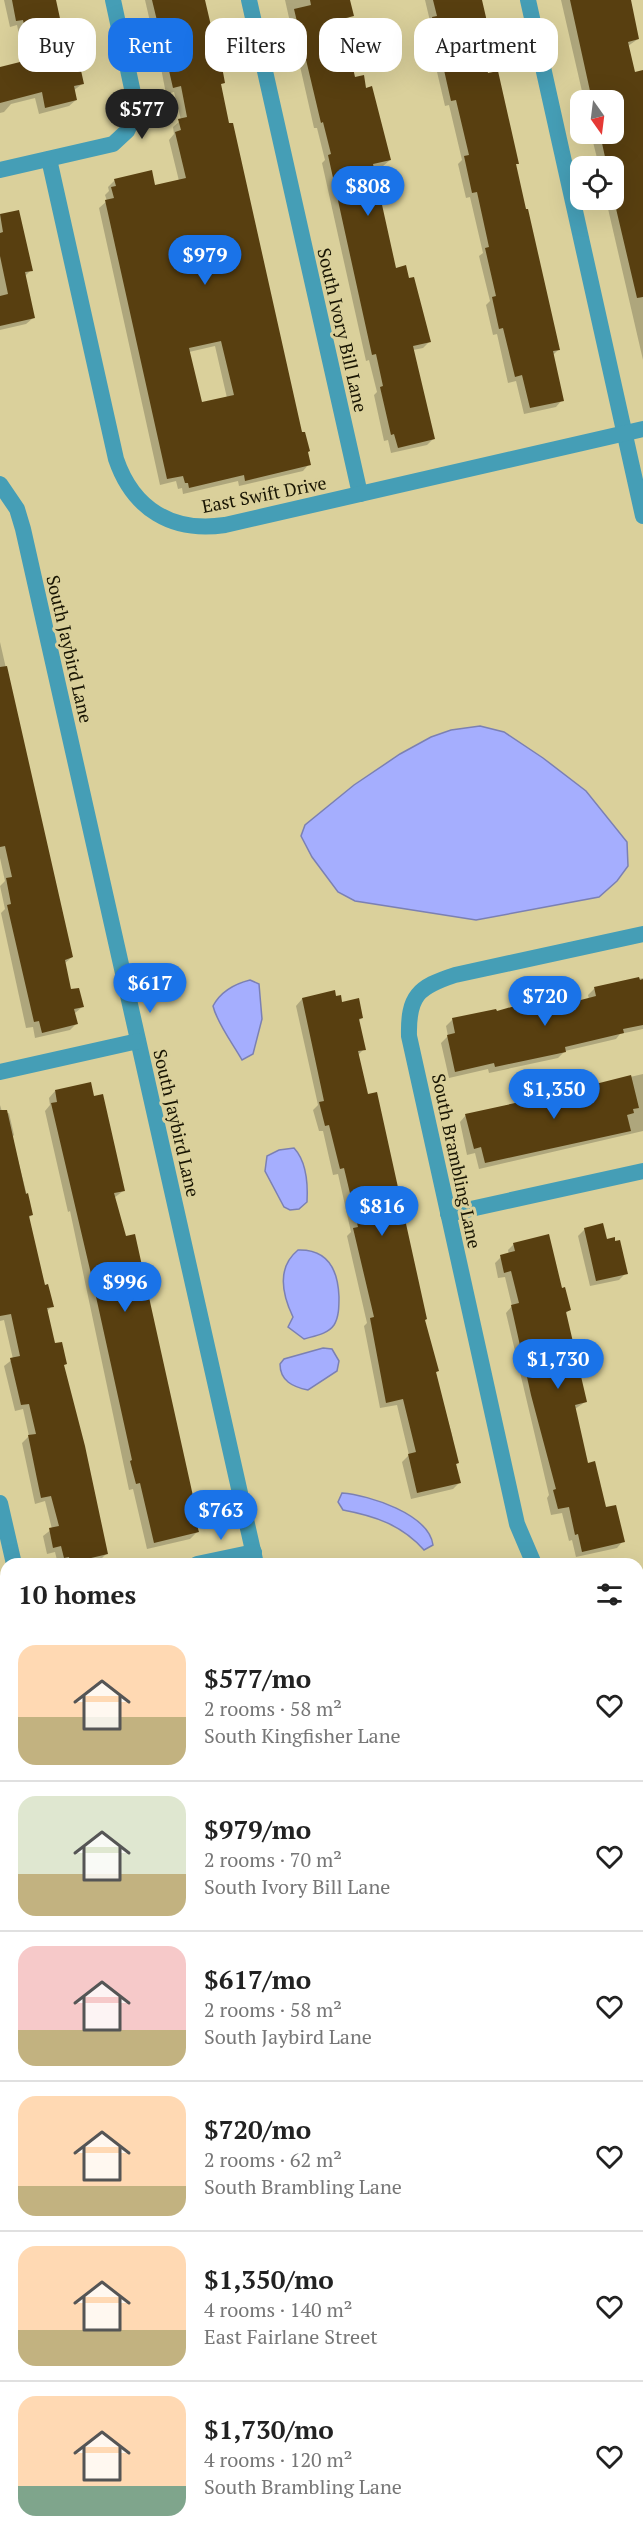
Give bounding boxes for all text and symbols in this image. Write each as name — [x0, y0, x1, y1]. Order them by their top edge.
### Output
chip: Buy — [18, 18, 96, 72]
chip: Rent — [108, 18, 193, 72]
chip: Filters — [205, 18, 307, 72]
chip: New — [319, 18, 402, 72]
chip: Apartment — [414, 18, 558, 72]
pin: $577 — [106, 89, 178, 140]
north arrow — [570, 90, 624, 144]
map controls — [570, 90, 624, 210]
text: $577 — [119, 95, 165, 122]
button: locate — [570, 156, 624, 210]
pin: $808 — [332, 166, 404, 217]
text: $808 — [345, 172, 391, 199]
pin: $979 — [169, 235, 241, 286]
text: $979 — [182, 241, 228, 268]
street label: South Ivory Bill Lane — [312, 246, 374, 414]
street label: East Swift Drive — [200, 470, 328, 518]
street label: South Jaybird Lane — [41, 573, 99, 725]
pin: $617 — [114, 963, 186, 1014]
text: $617 — [127, 969, 173, 996]
pin: $720 — [509, 976, 581, 1027]
text: $720 — [522, 982, 568, 1009]
street label: South Jaybird Lane — [148, 1047, 206, 1199]
pin: $1,350 — [505, 1069, 603, 1120]
street label: South Brambling Lane — [427, 1071, 487, 1251]
text: $1,350 — [523, 1075, 585, 1102]
pin: $816 — [346, 1186, 418, 1237]
text: $816 — [359, 1192, 405, 1219]
pin: $996 — [89, 1262, 161, 1313]
text: $996 — [102, 1268, 148, 1295]
pin: $1,730 — [509, 1339, 607, 1390]
text: $1,730 — [527, 1345, 589, 1372]
pin: $763 — [185, 1490, 257, 1541]
text: $763 — [198, 1496, 244, 1523]
text: 10 homes — [18, 1577, 136, 1611]
icon: filters — [593, 1578, 626, 1611]
text: $577/mo — [204, 1661, 311, 1695]
icon: home — [66, 1669, 138, 1741]
icon: heart — [593, 1689, 626, 1722]
text: 2 rooms · 58 m² — [204, 1695, 342, 1722]
text: South Kingfisher Lane — [204, 1722, 401, 1749]
text: $979/mo — [204, 1812, 311, 1846]
icon: home — [66, 1820, 138, 1892]
icon: heart — [593, 1840, 626, 1873]
text: 2 rooms · 70 m² — [204, 1846, 342, 1873]
text: South Ivory Bill Lane — [204, 1873, 390, 1900]
text: $617/mo — [204, 1962, 311, 1996]
icon: home — [66, 1970, 138, 2042]
icon: heart — [593, 1990, 626, 2023]
text: 2 rooms · 58 m² — [204, 1996, 342, 2023]
text: South Jaybird Lane — [204, 2023, 372, 2050]
text: $720/mo — [204, 2112, 311, 2146]
icon: home — [66, 2120, 138, 2192]
icon: heart — [593, 2140, 626, 2173]
text: 2 rooms · 62 m² — [204, 2146, 342, 2173]
text: South Brambling Lane — [204, 2173, 402, 2200]
text: $1,350/mo — [204, 2262, 334, 2296]
icon: home — [66, 2270, 138, 2342]
icon: heart — [593, 2290, 626, 2323]
text: 4 rooms · 140 m² — [204, 2296, 352, 2323]
text: East Fairlane Street — [204, 2323, 378, 2350]
text: $1,730/mo — [204, 2412, 334, 2446]
icon: home — [66, 2420, 138, 2492]
icon: heart — [593, 2440, 626, 2473]
text: 4 rooms · 120 m² — [204, 2446, 352, 2473]
text: South Brambling Lane — [204, 2473, 402, 2500]

